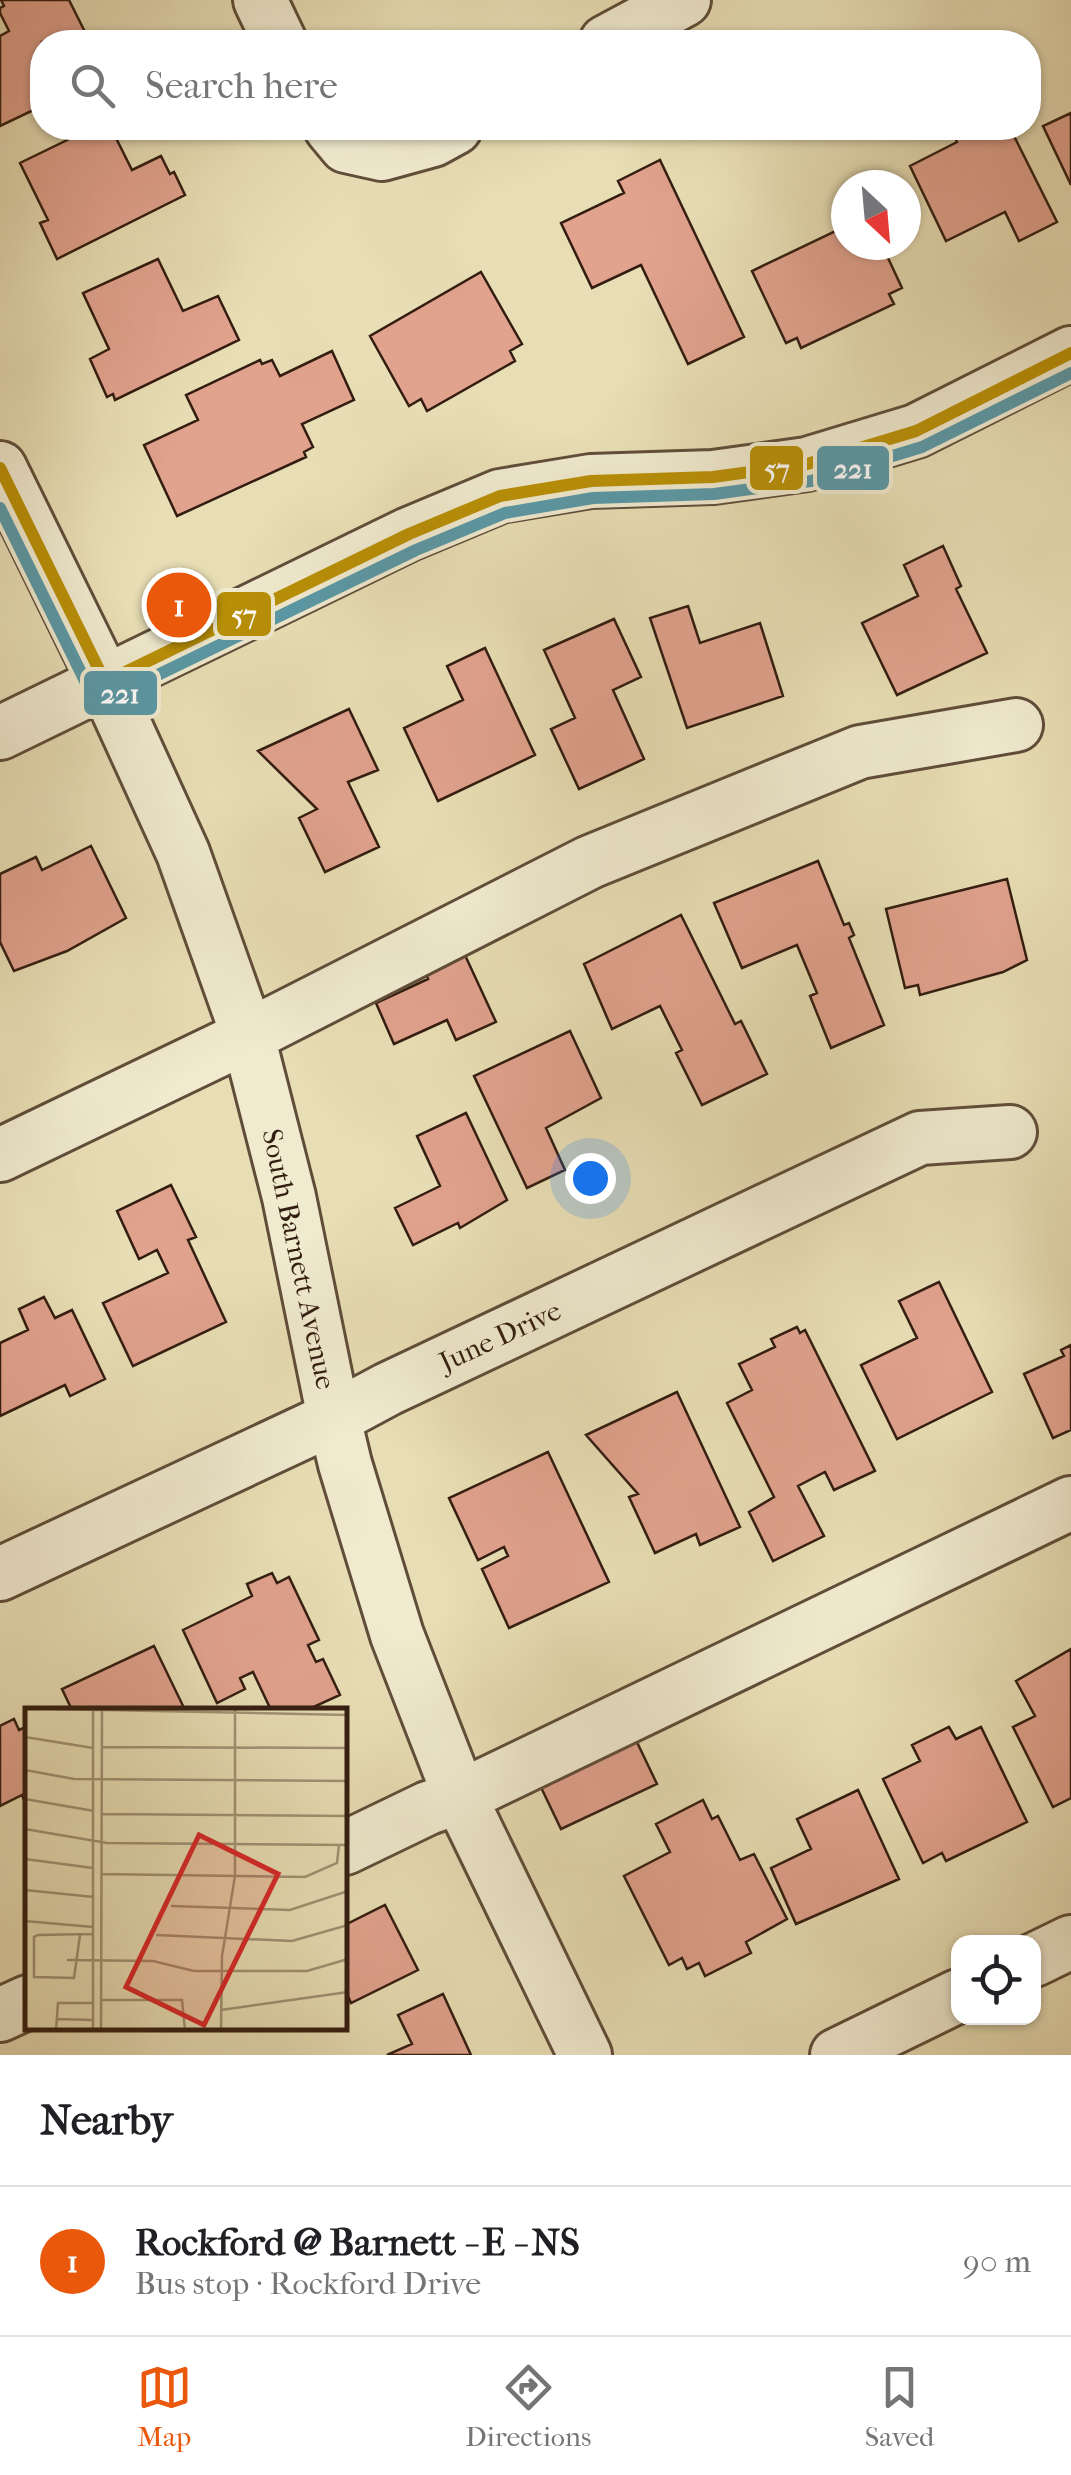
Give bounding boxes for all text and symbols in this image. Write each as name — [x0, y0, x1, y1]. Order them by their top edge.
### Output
search box — [30, 30, 1041, 140]
icon: search — [65, 58, 120, 113]
text: Search here — [145, 63, 338, 108]
north arrow — [831, 170, 921, 260]
line badge: 57 — [748, 444, 805, 492]
line badge: 221 — [815, 444, 891, 492]
text: 57 — [764, 452, 790, 485]
text: 221 — [834, 452, 872, 485]
pin: 1 — [146, 568, 212, 642]
line badge: 57 — [215, 590, 273, 638]
text: 57 — [231, 598, 257, 631]
line badge: 221 — [82, 669, 159, 717]
text: 221 — [101, 677, 139, 710]
street label: South Barnett Avenue — [255, 1126, 343, 1392]
your location — [565, 1153, 616, 1204]
street label: June Drive — [432, 1293, 566, 1379]
inset map — [25, 1708, 348, 2030]
map controls — [951, 1935, 1041, 2025]
button: locate — [951, 1935, 1041, 2025]
text: Nearby — [40, 2096, 172, 2145]
text: Rockford @ Barnett - E - NS — [135, 2220, 580, 2265]
text: 1 — [67, 2243, 78, 2280]
text: 90 m — [963, 2243, 1031, 2280]
text: Bus stop · Rockford Drive — [135, 2265, 481, 2302]
tab: Map — [137, 2360, 192, 2453]
tab: Directions — [465, 2360, 591, 2453]
tab: Saved — [865, 2360, 934, 2453]

